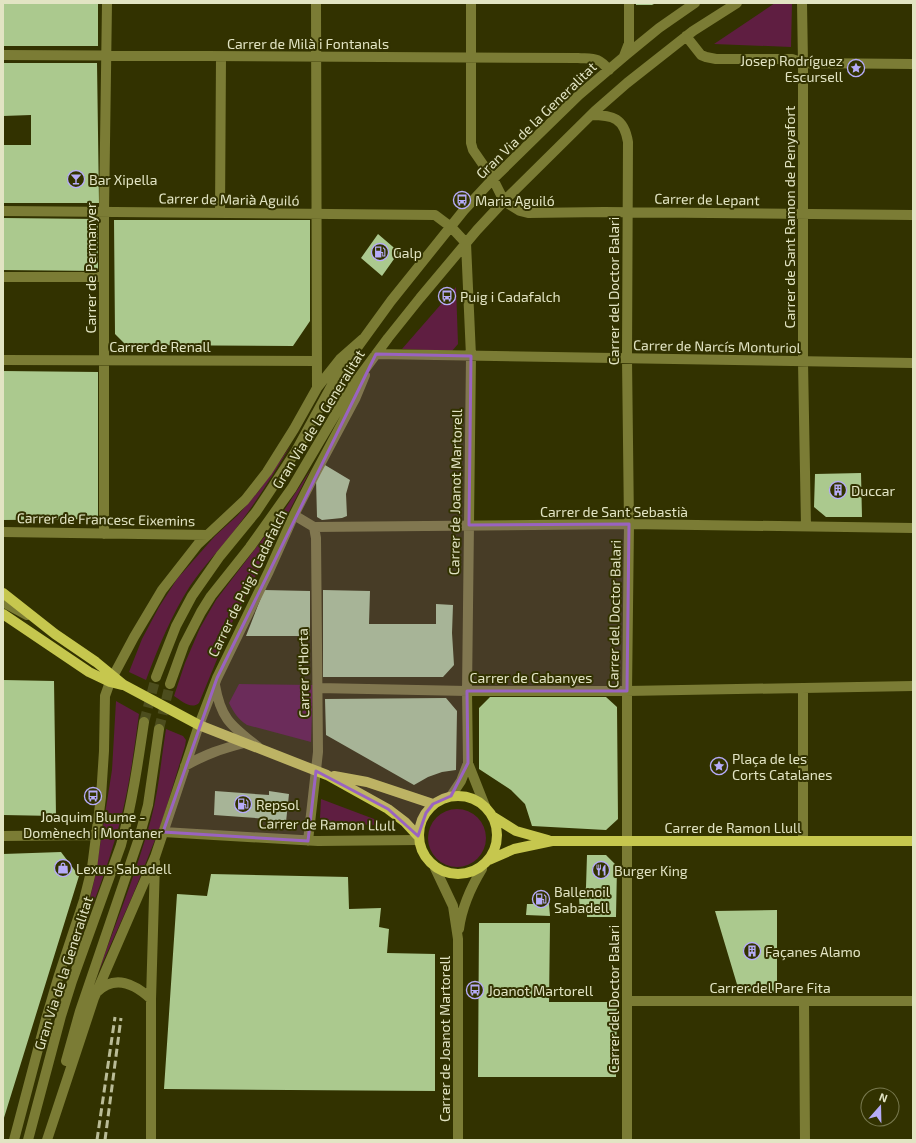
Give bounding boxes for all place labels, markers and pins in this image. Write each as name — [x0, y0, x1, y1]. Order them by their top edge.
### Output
place label: Josep Rodríguez Escursell — [740, 52, 844, 85]
place icon: Josep Rodríguez Escursell — [846, 58, 866, 78]
bar icon: Bar Xipella — [66, 169, 86, 189]
place label: Bar Xipella — [89, 171, 157, 188]
bus stop icon: Maria Aguiló — [452, 190, 472, 210]
place label: Maria Aguiló — [475, 192, 555, 209]
fuel station icon: Galp — [370, 242, 390, 262]
place label: Galp — [393, 244, 422, 261]
bus stop icon: Puig i Cadafalch — [437, 286, 457, 306]
place label: Puig i Cadafalch — [460, 288, 561, 305]
building icon: Duccar — [828, 480, 848, 500]
place label: Duccar — [851, 482, 896, 499]
place label: Plaça de les Corts Catalanes — [732, 750, 832, 783]
place icon: Plaça de les Corts Catalanes — [709, 756, 729, 776]
bus stop icon: Joaquim Blume - Domènech i Montaner — [83, 786, 103, 806]
fuel station icon: Repsol — [233, 794, 253, 814]
place label: Repsol — [256, 796, 300, 813]
place label: Joaquim Blume - Domènech i Montaner — [23, 808, 163, 841]
shop icon: Lexus Sabadell — [53, 858, 73, 878]
place label: Lexus Sabadell — [76, 860, 172, 877]
restaurant icon: Burger King — [591, 860, 611, 880]
place label: Burger King — [614, 862, 688, 879]
place label: Ballenoil Sabadell — [554, 883, 611, 916]
fuel station icon: Ballenoil Sabadell — [531, 889, 551, 909]
building icon: Façanes Alamo — [742, 941, 762, 961]
place label: Façanes Alamo — [765, 943, 861, 961]
bus stop icon: Joanot Martorell — [465, 980, 485, 1000]
place label: Joanot Martorell — [488, 982, 594, 999]

